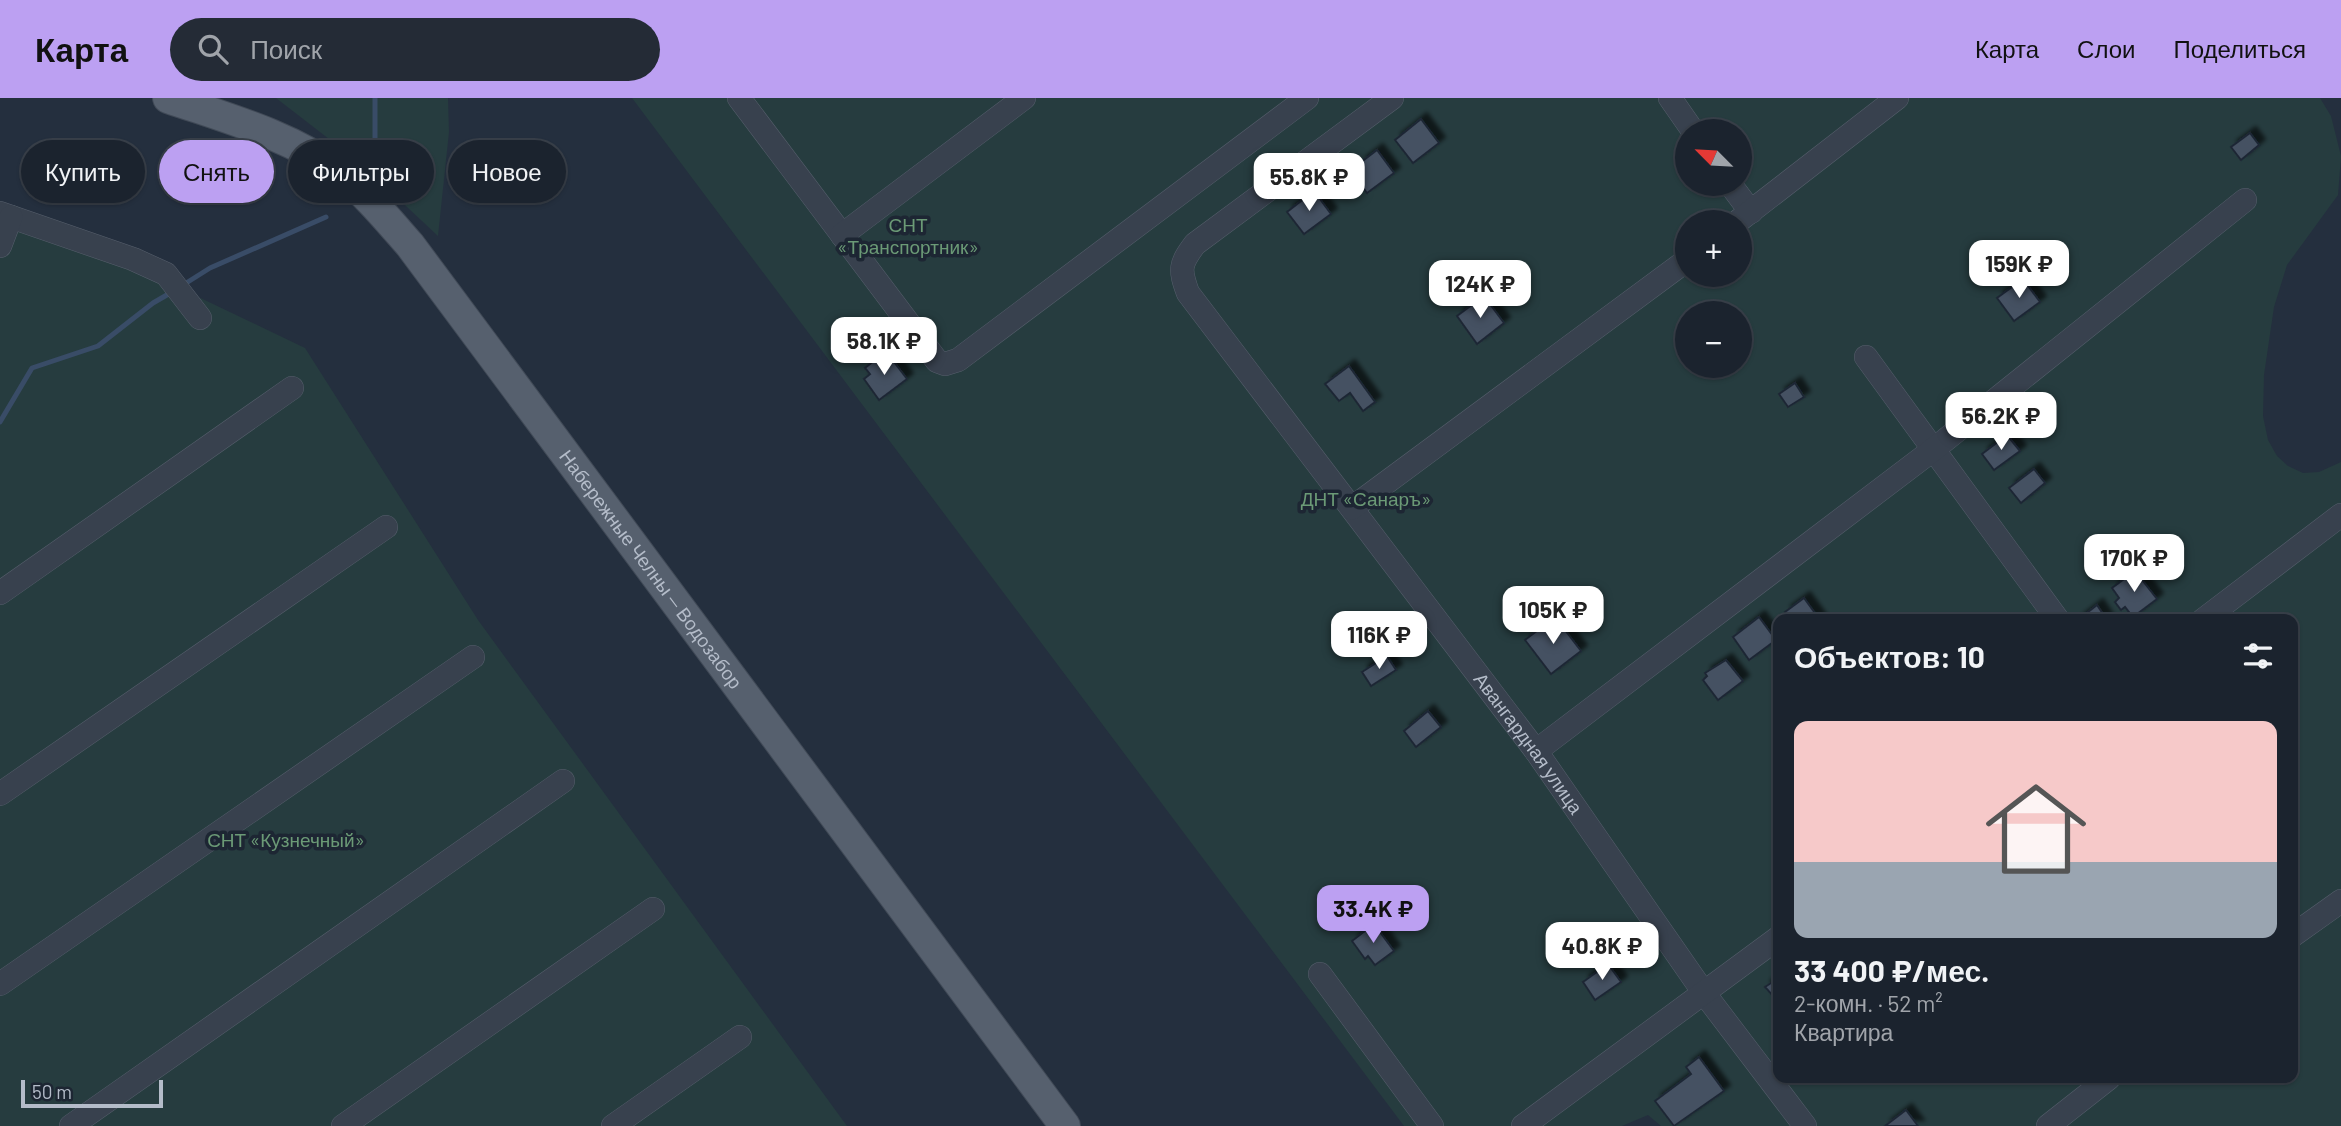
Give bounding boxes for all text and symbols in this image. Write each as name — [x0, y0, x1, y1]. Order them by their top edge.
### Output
search box — [170, 18, 660, 81]
text: Карта — [35, 29, 128, 69]
icon: search — [194, 30, 232, 68]
text: Поиск — [250, 33, 322, 64]
text: Карта — [1975, 34, 2039, 63]
text: Слои — [2077, 34, 2135, 63]
text: Поделиться — [2173, 34, 2306, 63]
north arrow — [1675, 119, 1752, 196]
map controls — [1675, 119, 1752, 378]
chip: Купить — [21, 140, 145, 203]
chip: Снять — [159, 140, 274, 203]
chip: Фильтры — [288, 140, 434, 203]
chip: Новое — [448, 140, 566, 203]
pin: 55.8K ₽ — [1244, 153, 1374, 213]
text: 55.8K ₽ — [1270, 162, 1348, 190]
button: + — [1675, 210, 1752, 287]
park label: СНТ «Транспортник» — [837, 213, 979, 258]
pin: 159K ₽ — [1962, 240, 2076, 300]
text: 159K ₽ — [1985, 249, 2053, 277]
pin: 124K ₽ — [1423, 260, 1537, 320]
text: 124K ₽ — [1445, 269, 1515, 297]
button: − — [1675, 301, 1752, 378]
pin: 58.1K ₽ — [819, 317, 949, 377]
text: 58.1K ₽ — [847, 326, 921, 354]
pin: 56.2K ₽ — [1936, 392, 2066, 452]
text: 56.2K ₽ — [1962, 401, 2040, 429]
street label: Набережные Челны — Водозабор — [555, 445, 748, 693]
park label: ДНТ «Санаръ» — [1301, 487, 1431, 510]
pin: 170K ₽ — [2077, 534, 2191, 594]
text: 170K ₽ — [2100, 543, 2168, 571]
pin: 105K ₽ — [1496, 587, 1610, 646]
text: 105K ₽ — [1519, 595, 1587, 623]
pin: 116K ₽ — [1322, 612, 1436, 671]
text: 116K ₽ — [1347, 620, 1411, 648]
icon: filters — [2239, 637, 2277, 675]
text: Объектов: 10 — [1794, 638, 1985, 674]
street label: Авангардная улица — [1470, 668, 1588, 818]
icon: home — [1973, 766, 2099, 892]
park label: СНТ «Кузнечный» — [207, 828, 365, 851]
pin: 33.4K ₽ — [1308, 886, 1438, 945]
text: 33.4K ₽ — [1333, 894, 1413, 922]
pin: 40.8K ₽ — [1537, 922, 1667, 982]
text: 40.8K ₽ — [1562, 931, 1642, 959]
text: 33 400 ₽/мес. — [1794, 952, 1989, 988]
text: 2-комн. · 52 m² — [1794, 989, 1943, 1017]
text: Квартира — [1794, 1018, 1893, 1046]
scale bar — [21, 1077, 163, 1109]
text: 50 m — [32, 1080, 72, 1103]

